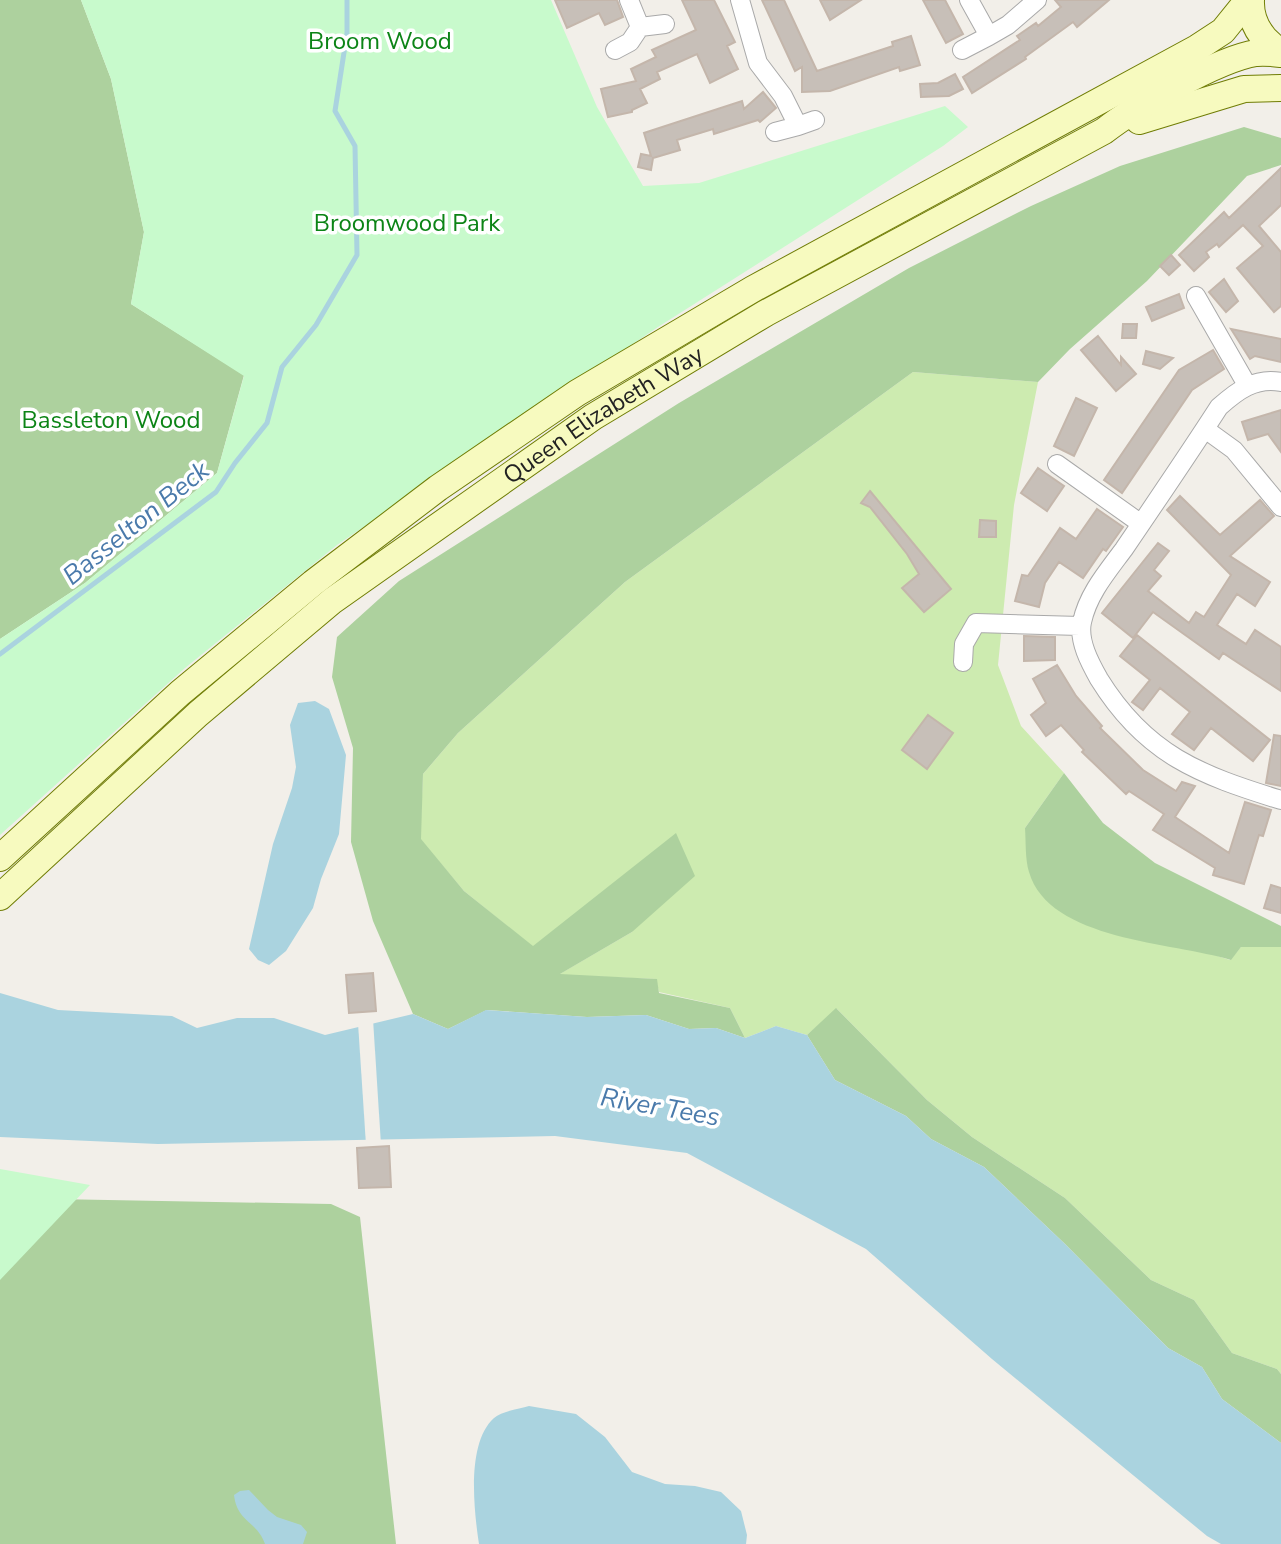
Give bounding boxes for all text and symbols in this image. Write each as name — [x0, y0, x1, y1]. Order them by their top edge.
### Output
park label: Broom Wood — [308, 25, 452, 57]
park label: Broomwood Park — [314, 207, 501, 239]
street label: Queen Elizabeth Way — [497, 338, 710, 491]
park label: Bassleton Wood — [22, 404, 200, 436]
water label: Basselton Beck — [55, 452, 217, 593]
water label: River Tees — [598, 1079, 722, 1135]

